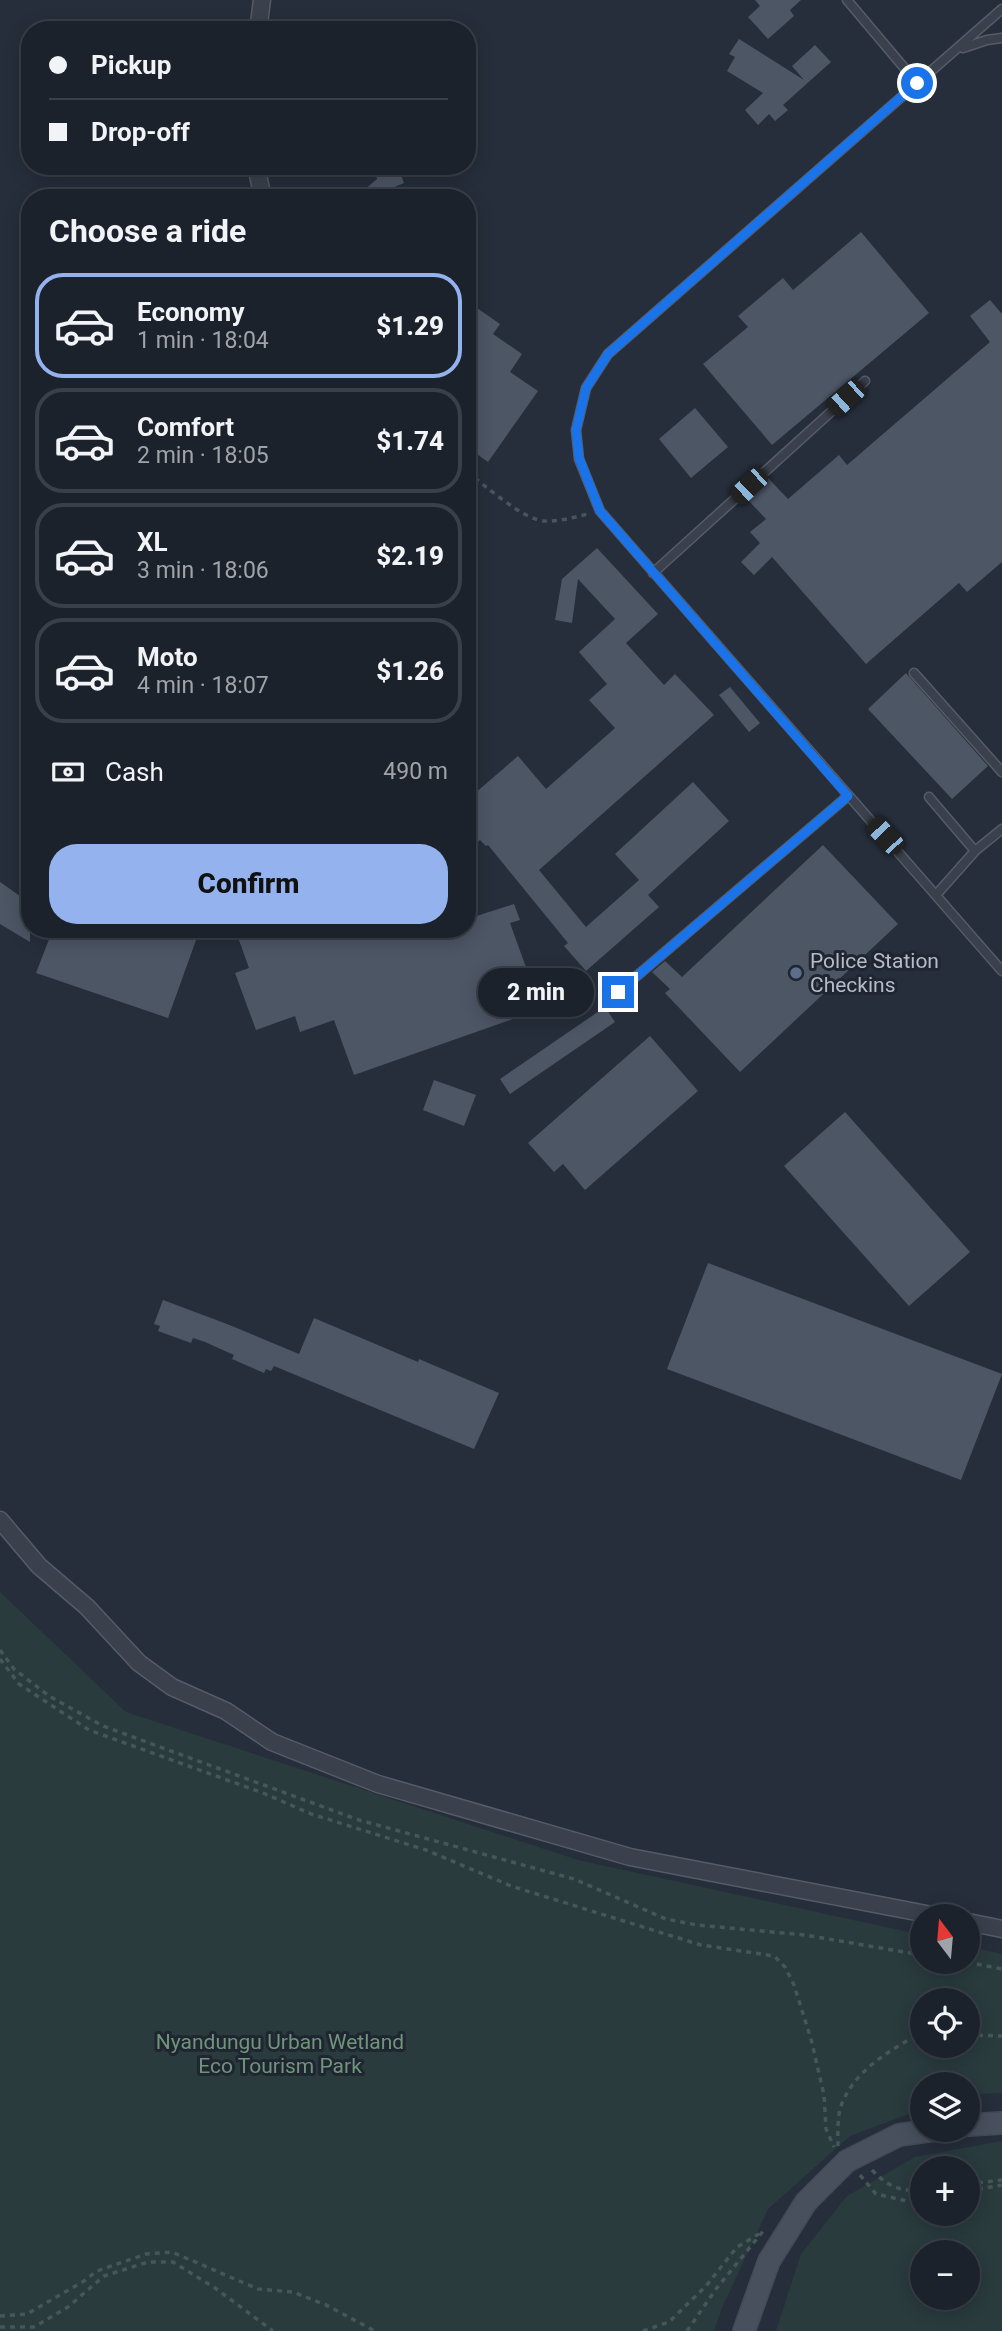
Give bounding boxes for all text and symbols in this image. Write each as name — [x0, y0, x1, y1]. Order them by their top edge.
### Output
text: Pickup — [91, 50, 171, 80]
route start — [901, 67, 933, 99]
text: Drop-off — [91, 117, 190, 147]
text: Choose a ride — [49, 212, 246, 250]
icon: car — [53, 294, 116, 357]
text: Economy — [137, 297, 244, 327]
text: $1.29 — [376, 311, 444, 341]
text: 1 min · 18:04 — [137, 327, 269, 354]
car — [824, 376, 869, 420]
icon: car — [53, 409, 116, 472]
text: Comfort — [137, 412, 234, 442]
text: $1.74 — [376, 426, 444, 456]
text: 2 min · 18:05 — [137, 442, 269, 469]
car — [727, 464, 772, 508]
icon: car — [53, 524, 116, 587]
text: XL — [137, 527, 168, 557]
text: $2.19 — [376, 541, 444, 571]
text: 3 min · 18:06 — [137, 557, 269, 584]
icon: car — [53, 639, 116, 702]
text: Moto — [137, 642, 198, 672]
text: $1.26 — [376, 656, 444, 686]
text: 4 min · 18:07 — [137, 672, 269, 699]
icon: cash — [49, 753, 87, 791]
text: Cash — [105, 757, 164, 787]
text: 490 m — [383, 758, 448, 785]
car — [863, 813, 908, 859]
button: Confirm — [49, 844, 448, 924]
place label: Police Station Checkins — [810, 949, 939, 997]
marker: Police Station Checkins — [788, 965, 804, 981]
callout: 2 min — [478, 968, 594, 1016]
route end — [602, 976, 634, 1008]
text: 2 min — [507, 979, 565, 1006]
north arrow — [910, 1904, 980, 1974]
map controls — [910, 1904, 980, 2310]
button: locate — [910, 1988, 980, 2058]
park label: Nyandungu Urban Wetland Eco Tourism Park — [156, 2030, 404, 2078]
button: layers — [910, 2072, 980, 2142]
button: + — [910, 2156, 980, 2226]
button: − — [910, 2240, 980, 2310]

